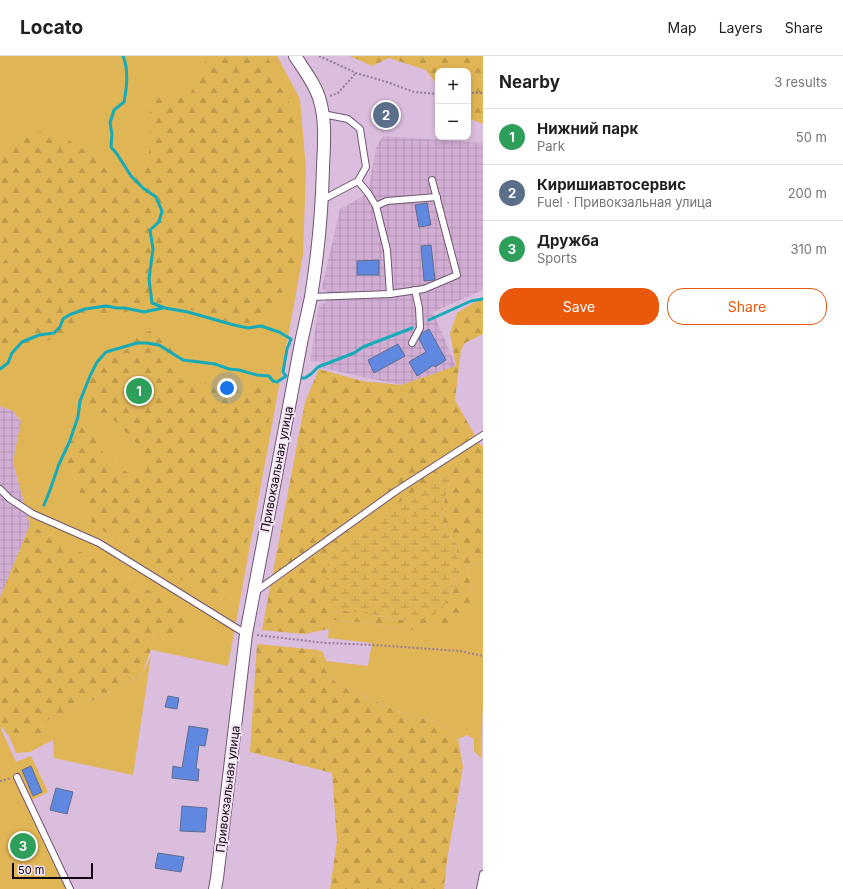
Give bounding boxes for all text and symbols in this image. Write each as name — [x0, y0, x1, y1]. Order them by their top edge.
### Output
text: Locato — [20, 16, 83, 39]
text: Map — [668, 19, 697, 36]
text: Layers — [719, 19, 763, 36]
text: Share — [785, 19, 823, 36]
map controls — [435, 68, 471, 140]
button: + — [435, 68, 471, 104]
text: Nearby — [499, 72, 560, 92]
text: 3 results — [774, 74, 827, 90]
pin: 2 — [373, 100, 399, 130]
button: − — [435, 104, 471, 140]
text: Нижний парк — [537, 119, 638, 138]
text: 1 — [509, 129, 515, 145]
text: 50 m — [796, 129, 827, 145]
text: Park — [537, 138, 565, 154]
text: Киришиавтосервис — [537, 175, 686, 194]
text: 2 — [508, 185, 516, 201]
text: 200 m — [788, 185, 827, 201]
text: Fuel · Привокзальная улица — [537, 194, 712, 210]
text: Дружба — [537, 231, 599, 250]
text: 3 — [508, 241, 516, 257]
text: 310 m — [790, 241, 827, 257]
text: Sports — [537, 250, 577, 266]
button: Save — [499, 288, 659, 325]
button: Share — [667, 288, 827, 325]
pin: 1 — [126, 376, 152, 406]
your location — [217, 378, 237, 398]
street label: Привокзальная улица — [257, 405, 296, 533]
street label: Привокзальная улица — [212, 725, 243, 853]
pin: 3 — [10, 831, 36, 861]
scale bar — [12, 861, 93, 880]
text: 50 m — [18, 863, 44, 877]

